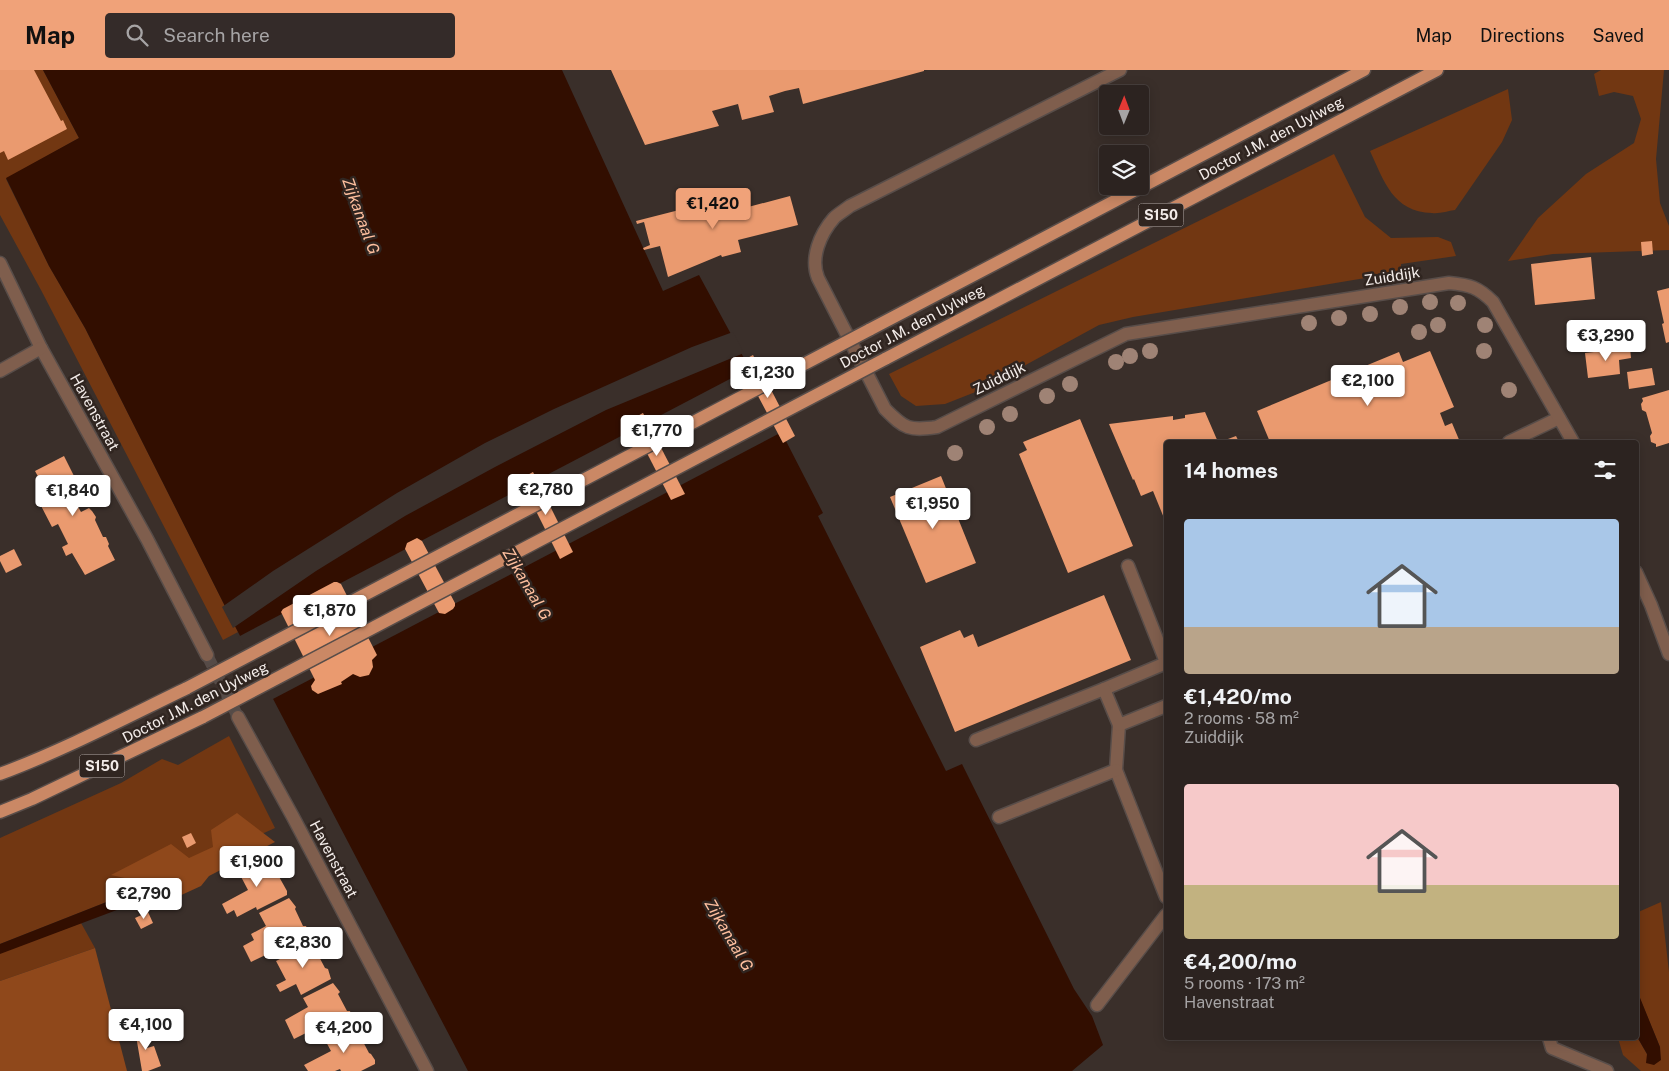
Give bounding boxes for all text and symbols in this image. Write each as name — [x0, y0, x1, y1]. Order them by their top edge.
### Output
search box — [105, 13, 455, 58]
text: Map — [25, 21, 75, 49]
icon: search — [123, 21, 151, 49]
text: Search here — [163, 24, 270, 46]
text: Map — [1415, 25, 1452, 46]
text: Directions — [1480, 25, 1565, 46]
text: Saved — [1593, 25, 1644, 46]
north arrow — [1099, 85, 1149, 135]
map controls — [1099, 85, 1149, 195]
street label: Doctor J.M. den Uylweg — [1196, 93, 1346, 183]
button: layers — [1099, 145, 1149, 195]
water label: Zijkanaal G — [338, 175, 384, 257]
pin: €1,420 — [672, 188, 754, 230]
text: €1,420 — [687, 194, 739, 213]
road number: S150 — [1138, 204, 1184, 226]
street label: Zuiddijk — [1363, 263, 1421, 289]
street label: Doctor J.M. den Uylweg — [837, 281, 987, 371]
pin: €3,290 — [1565, 320, 1647, 362]
text: €3,290 — [1578, 326, 1634, 345]
pin: €1,230 — [727, 356, 809, 399]
street label: Zuiddijk — [970, 358, 1028, 398]
text: €1,230 — [741, 363, 795, 382]
pin: €2,100 — [1327, 364, 1409, 407]
street label: Havenstraat — [67, 371, 123, 453]
text: €2,100 — [1342, 371, 1394, 390]
pin: €1,770 — [616, 414, 698, 457]
text: €1,770 — [632, 421, 682, 440]
icon: filters — [1591, 456, 1619, 484]
text: 14 homes — [1184, 458, 1278, 483]
pin: €1,840 — [32, 474, 114, 517]
pin: €2,780 — [505, 474, 587, 516]
text: €2,780 — [519, 480, 573, 499]
text: €1,840 — [46, 481, 100, 500]
pin: €1,950 — [892, 488, 974, 530]
text: €1,950 — [906, 494, 960, 513]
water label: Zijkanaal G — [499, 544, 555, 624]
icon: home — [1357, 551, 1447, 641]
pin: €1,870 — [289, 594, 371, 637]
text: €1,870 — [304, 601, 356, 620]
street label: Doctor J.M. den Uylweg — [119, 658, 271, 746]
text: €1,420/mo — [1184, 684, 1292, 709]
text: 2 rooms · 58 m² — [1184, 709, 1299, 728]
text: Zuiddijk — [1184, 728, 1244, 747]
road number: S150 — [80, 754, 124, 778]
icon: home — [1357, 816, 1447, 906]
street label: Havenstraat — [307, 818, 362, 901]
pin: €1,900 — [216, 846, 298, 888]
text: €1,900 — [231, 852, 283, 871]
pin: €2,790 — [103, 878, 185, 920]
text: €2,790 — [117, 884, 171, 903]
water label: Zijkanaal G — [701, 895, 757, 975]
pin: €2,830 — [262, 926, 344, 969]
text: €2,830 — [275, 933, 331, 952]
text: €4,200/mo — [1184, 949, 1297, 974]
text: 5 rooms · 173 m² — [1184, 974, 1305, 993]
text: Havenstraat — [1184, 993, 1275, 1012]
pin: €4,100 — [105, 1008, 187, 1051]
pin: €4,200 — [303, 1012, 385, 1054]
text: €4,100 — [120, 1015, 172, 1034]
text: €4,200 — [316, 1018, 372, 1037]

